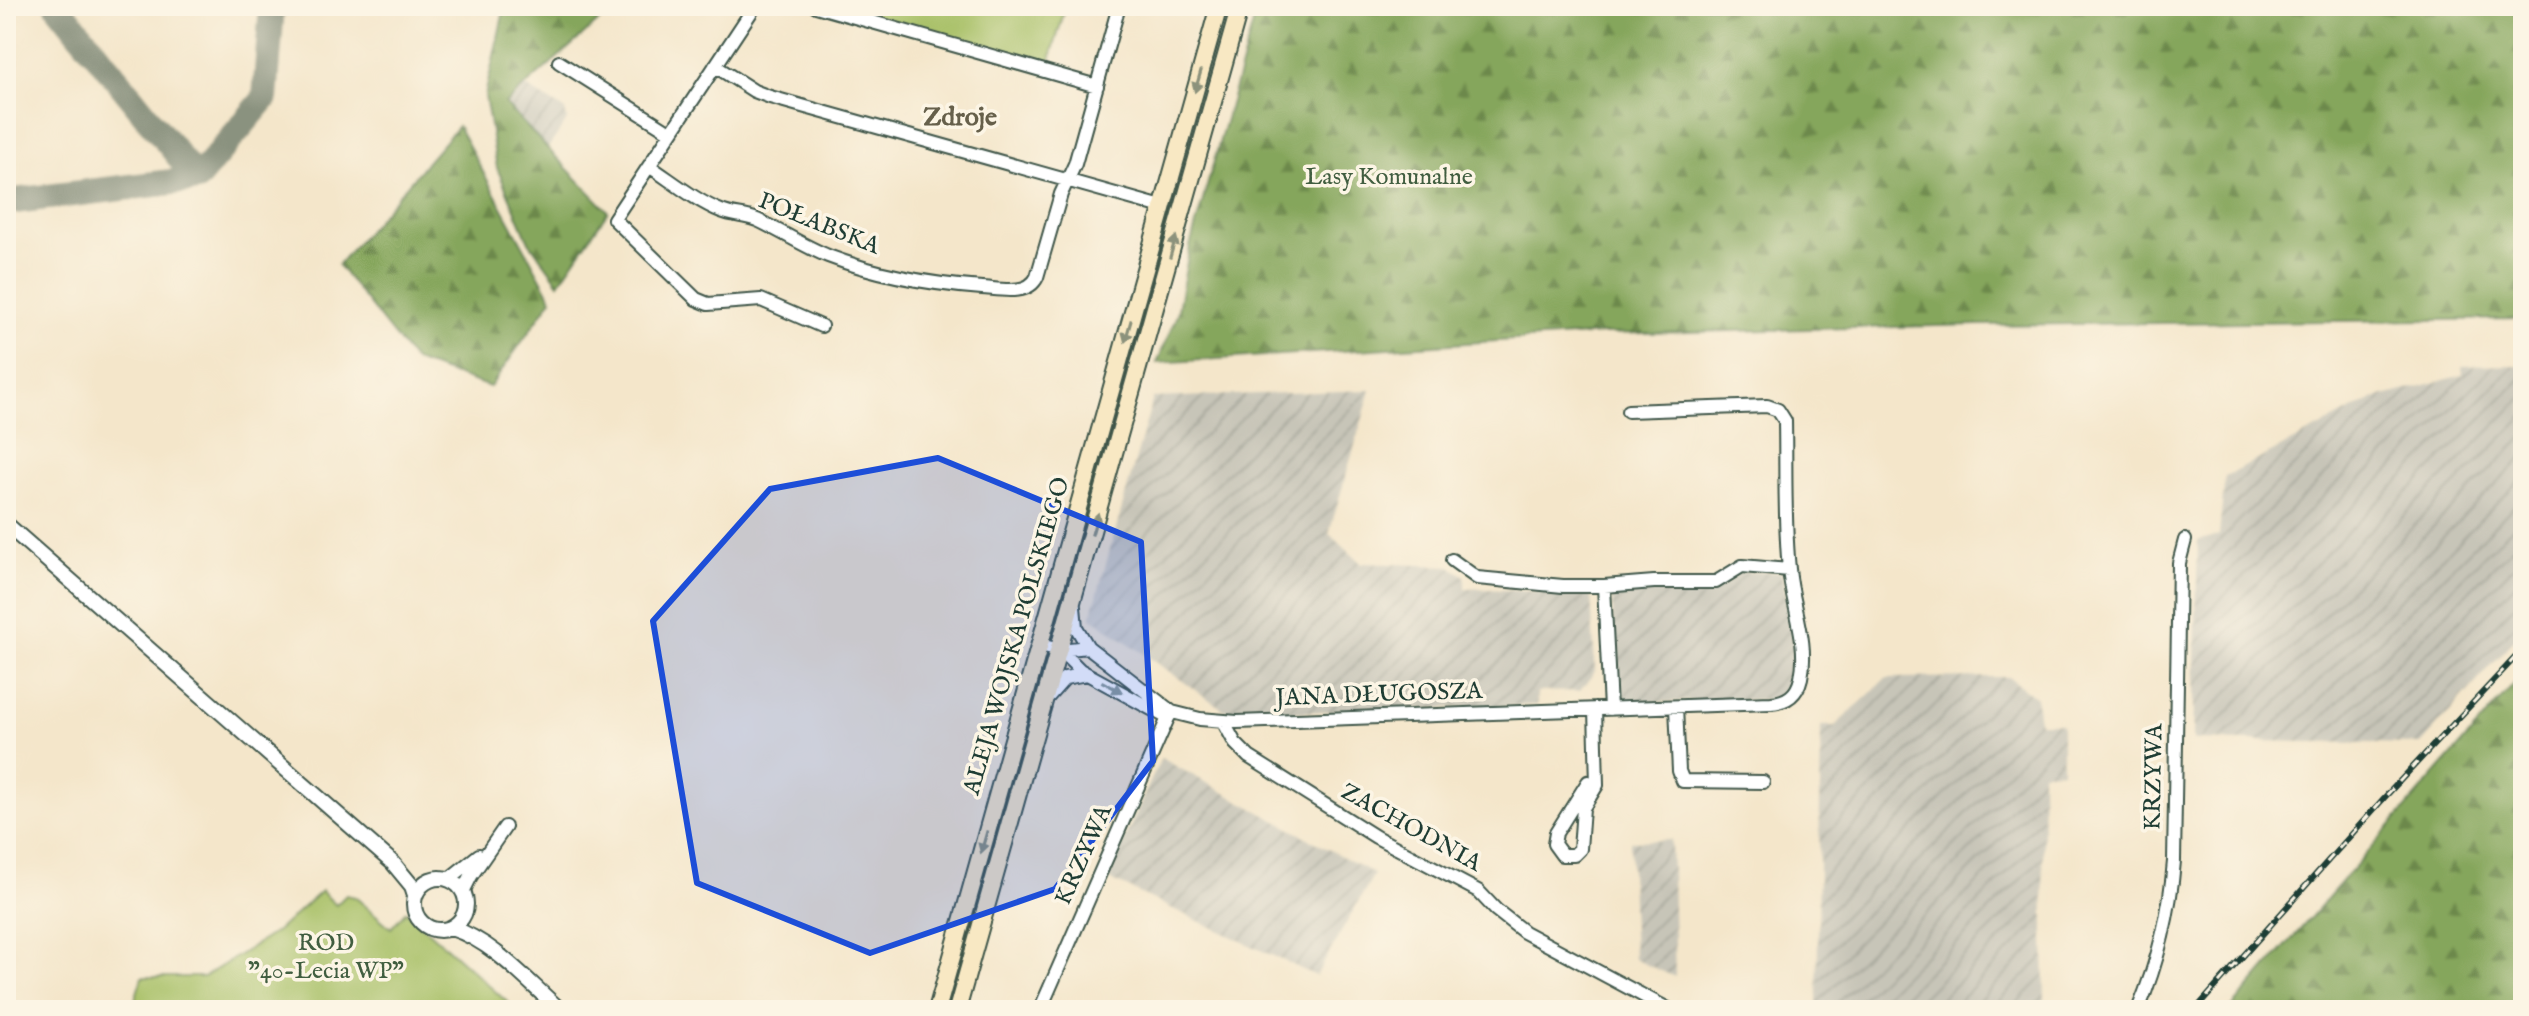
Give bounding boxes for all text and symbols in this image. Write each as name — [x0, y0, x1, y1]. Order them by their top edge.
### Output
one-way arrow — [1191, 70, 1204, 94]
district label: Zdroje — [923, 101, 997, 134]
park label: Lasy Komunalne — [1305, 162, 1473, 193]
street label: POŁABSKA — [754, 186, 885, 263]
one-way arrow — [1167, 235, 1180, 259]
one-way arrow — [1121, 319, 1133, 344]
street label: ALEJA WOJSKA POLSKIEGO — [956, 473, 1077, 799]
one-way arrow — [1089, 512, 1102, 536]
street label: JANA DŁUGOSZA — [1272, 676, 1484, 714]
one-way arrow — [1101, 680, 1123, 694]
street label: KRZYWA — [2138, 723, 2170, 831]
street label: ZACHODNIA — [1335, 777, 1487, 880]
street label: KRZYWA — [1048, 799, 1120, 910]
one-way arrow — [977, 830, 990, 854]
park label: ROD "40-Lecia WP" — [248, 928, 404, 987]

